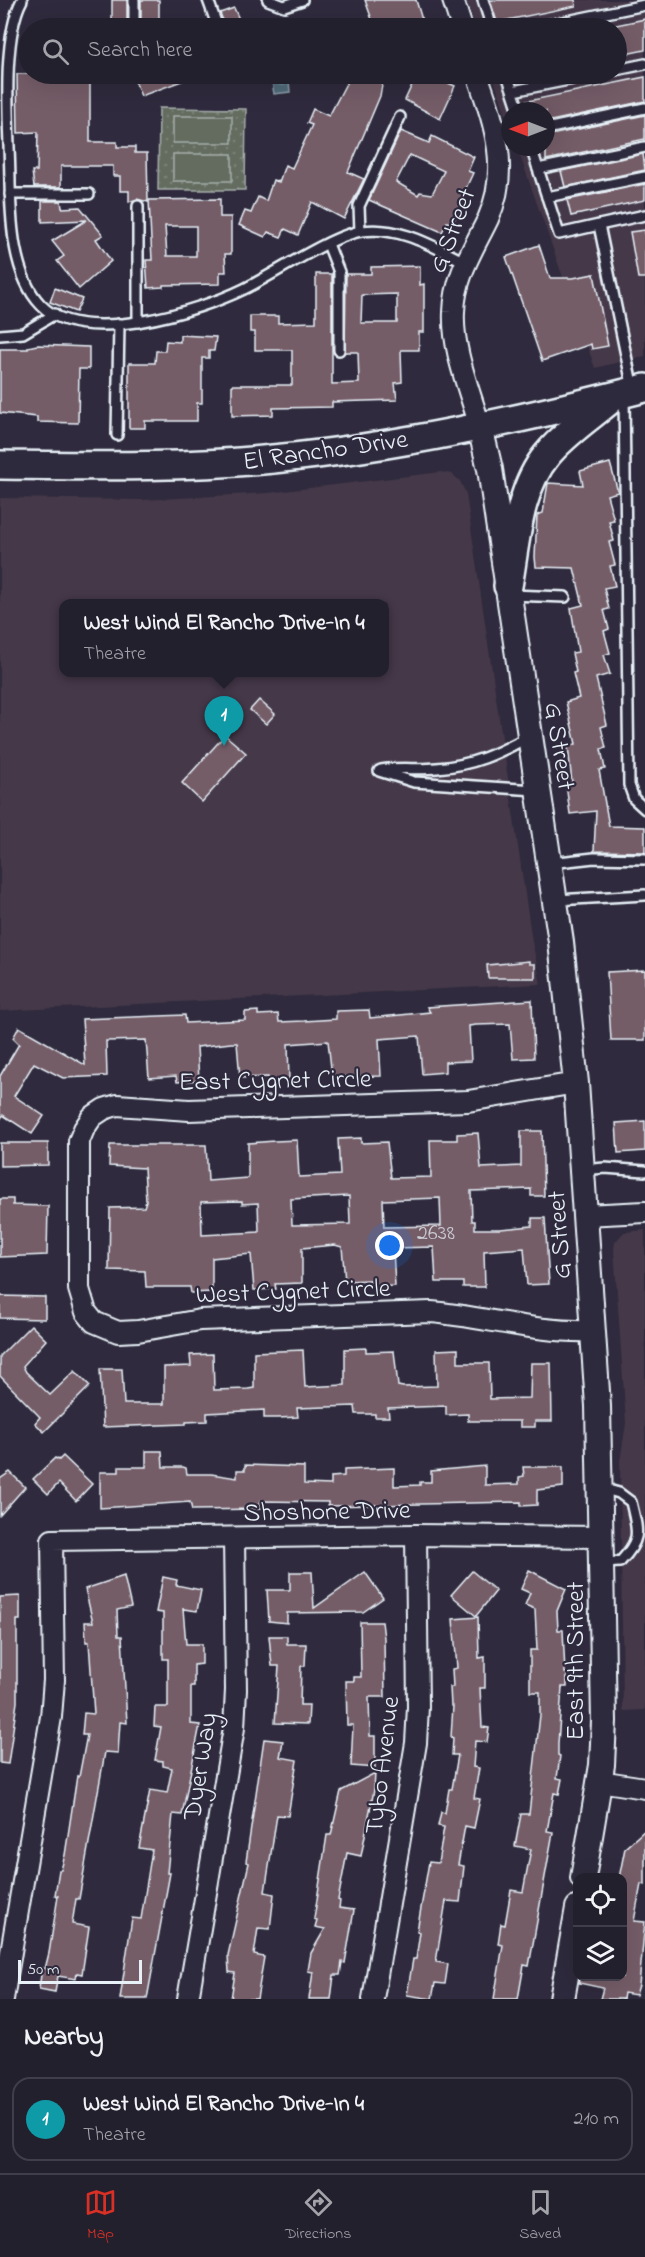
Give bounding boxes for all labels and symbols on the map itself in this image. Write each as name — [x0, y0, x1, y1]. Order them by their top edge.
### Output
north arrow — [501, 102, 555, 156]
street label: G Street — [420, 183, 487, 279]
street label: El Rancho Drive — [241, 422, 411, 482]
pin: 1 — [204, 696, 244, 746]
street label: G Street — [532, 700, 584, 793]
street label: East Cygnet Circle — [178, 1061, 372, 1103]
street label: G Street — [539, 1189, 583, 1280]
house number: 2638 — [417, 1218, 455, 1250]
your location — [375, 1231, 404, 1260]
street label: West Cygnet Circle — [195, 1271, 392, 1315]
street label: Shoshone Drive — [243, 1493, 411, 1533]
street label: East 9th Street — [558, 1581, 596, 1741]
street label: Tybo Avenue — [357, 1694, 411, 1837]
street label: Dyer Way — [175, 1710, 229, 1824]
scale bar — [18, 1957, 142, 1984]

